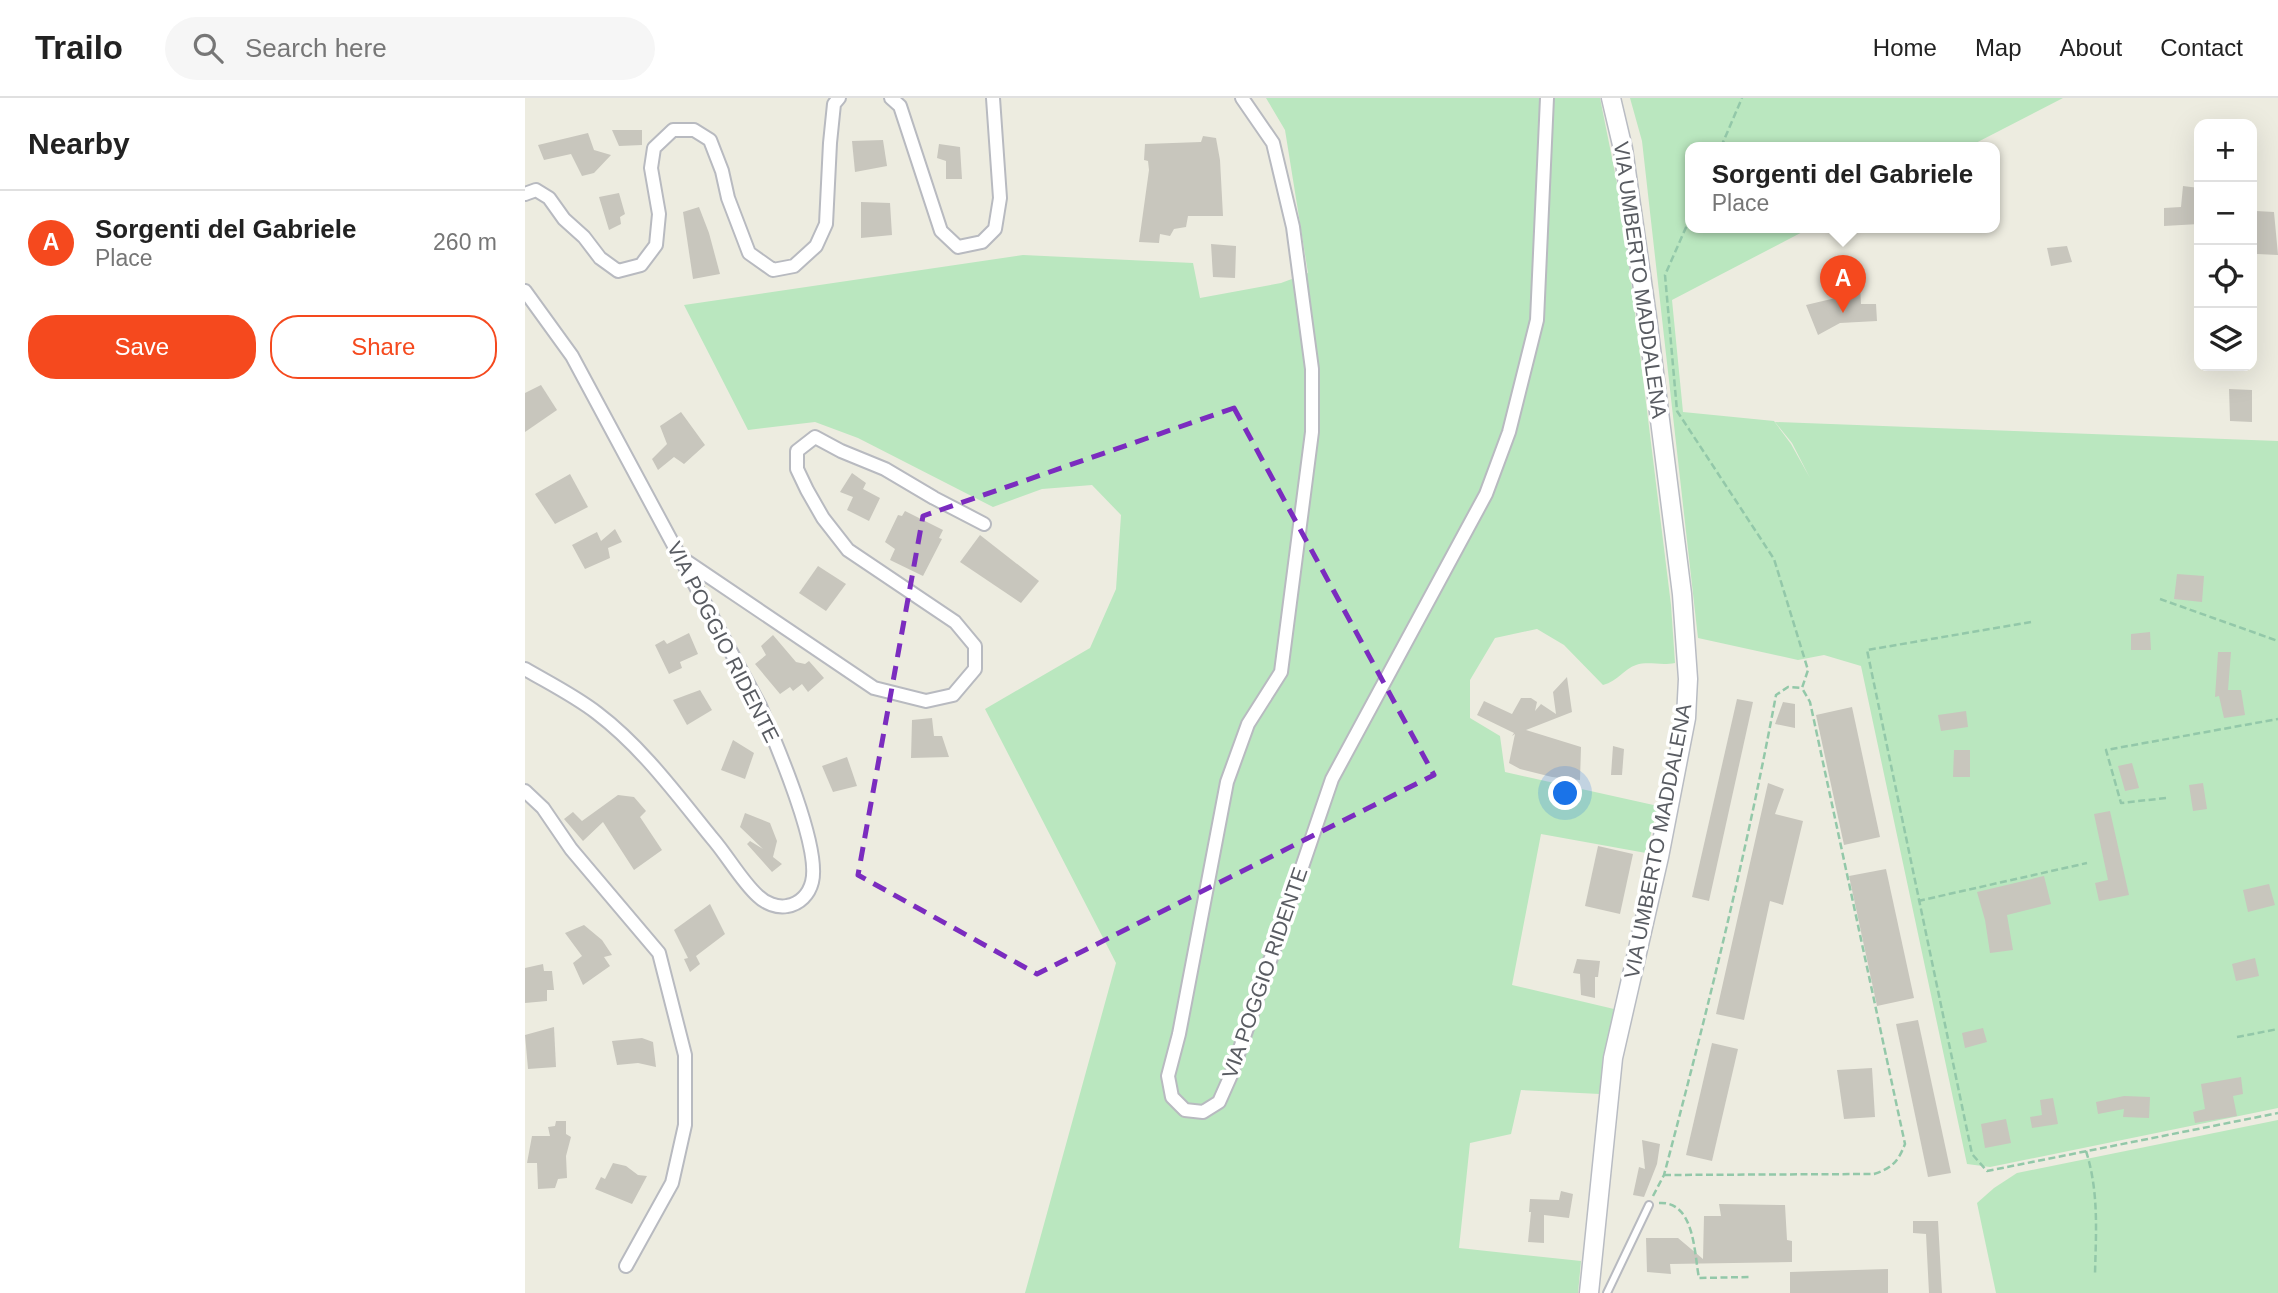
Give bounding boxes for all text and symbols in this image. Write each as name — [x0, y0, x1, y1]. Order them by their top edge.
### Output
search box — [165, 17, 655, 80]
text: Trailo — [35, 29, 123, 66]
icon: search — [189, 29, 227, 67]
text: Search here — [245, 33, 387, 63]
text: Home — [1873, 34, 1937, 61]
text: Map — [1975, 34, 2022, 61]
text: About — [2060, 34, 2122, 61]
text: Contact — [2160, 34, 2243, 61]
map controls — [2194, 119, 2257, 371]
button: + — [2194, 119, 2257, 182]
text: Nearby — [28, 127, 130, 160]
street label: VIA UMBERTO MADDALENA — [1610, 140, 1671, 420]
popup — [1685, 142, 2000, 233]
text: Sorgenti del Gabriele — [1712, 159, 1973, 189]
button: − — [2194, 182, 2257, 245]
text: Place — [1712, 190, 1769, 216]
text: Sorgenti del Gabriele — [95, 214, 357, 244]
text: A — [43, 229, 59, 255]
text: 260 m — [433, 229, 497, 255]
text: Place — [95, 245, 153, 271]
button: locate — [2194, 245, 2257, 308]
pin: A — [1820, 255, 1866, 313]
button: layers — [2194, 308, 2257, 371]
button: Save — [28, 315, 256, 379]
button: Share — [270, 315, 497, 379]
street label: VIA POGGIO RIDENTE — [663, 538, 784, 746]
street label: VIA UMBERTO MADDALENA — [1620, 702, 1695, 980]
your location — [1548, 776, 1582, 810]
street label: VIA POGGIO RIDENTE — [1218, 864, 1311, 1081]

